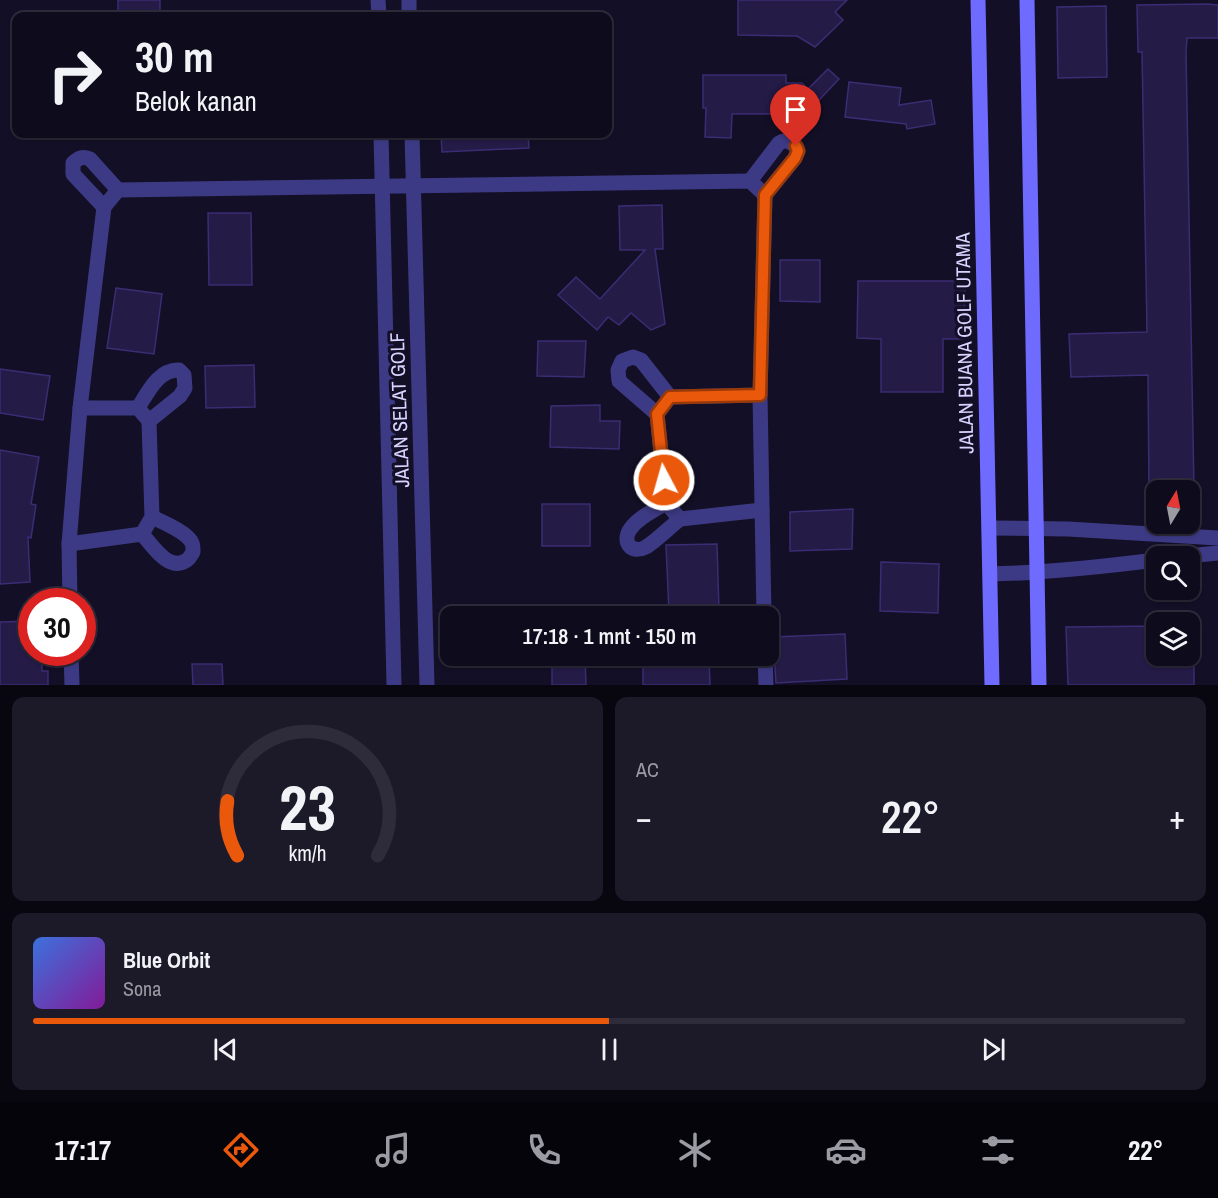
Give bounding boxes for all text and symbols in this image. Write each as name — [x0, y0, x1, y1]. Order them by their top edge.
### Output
text: 30 m — [135, 29, 214, 85]
icon: right — [36, 36, 114, 114]
text: Belok kanan — [135, 83, 257, 119]
pin — [770, 84, 821, 146]
icon: arrive — [779, 93, 812, 126]
street label: JALAN BUANA GOLF UTAMA — [949, 232, 979, 454]
street label: JALAN SELAT GOLF — [383, 332, 415, 488]
position arrow — [632, 448, 696, 512]
north arrow — [1146, 480, 1200, 534]
map controls — [1146, 480, 1200, 666]
button: search — [1146, 546, 1200, 600]
speed limit sign: 30 — [18, 588, 96, 666]
button: layers — [1146, 612, 1200, 666]
text: 17:18 · 1 mnt · 150 m — [523, 621, 696, 651]
text: AC — [636, 756, 659, 783]
text: 23 — [279, 765, 336, 849]
text: 22° — [881, 786, 940, 847]
text: − — [636, 795, 652, 839]
text: + — [1169, 795, 1185, 839]
text: km/h — [288, 839, 327, 868]
text: Blue Orbit — [123, 945, 210, 975]
text: Sona — [123, 975, 161, 1002]
icon: previous — [209, 1033, 242, 1066]
icon: pause — [593, 1033, 626, 1066]
icon: next — [977, 1033, 1010, 1066]
icon: directions — [220, 1129, 262, 1171]
icon: music — [372, 1129, 414, 1171]
icon: phone — [523, 1129, 565, 1171]
icon: climate — [674, 1129, 716, 1171]
icon: car — [825, 1129, 867, 1171]
icon: filters — [977, 1129, 1019, 1171]
text: 17:17 — [55, 1132, 111, 1168]
text: 22° — [1128, 1132, 1163, 1168]

